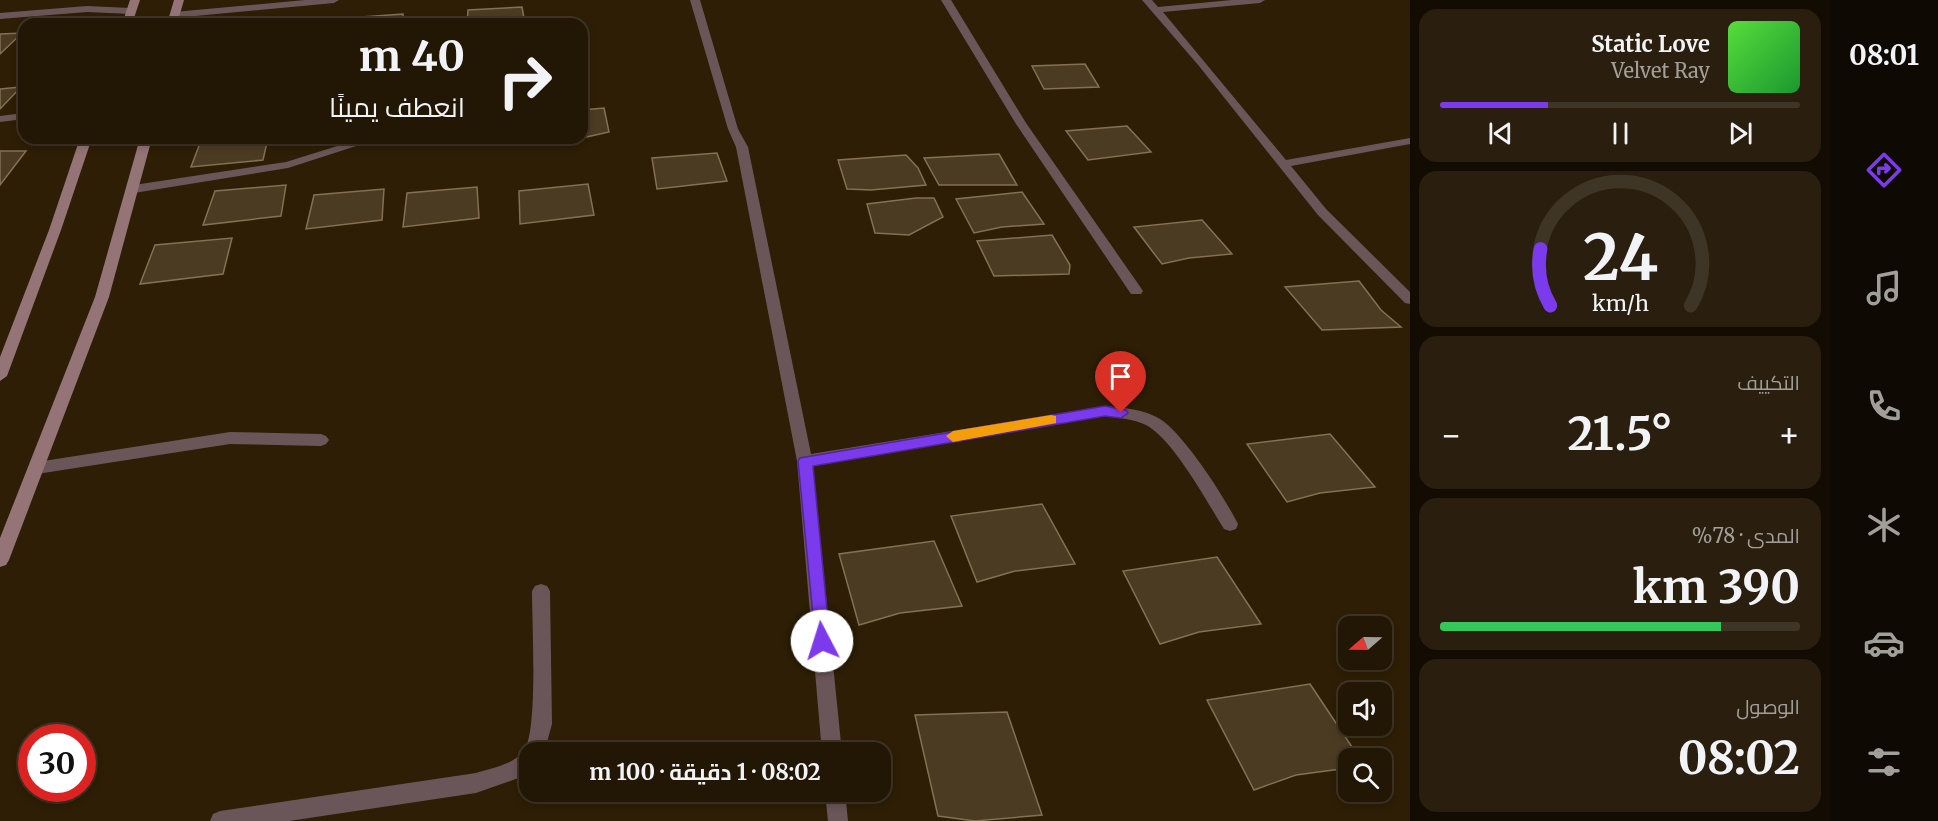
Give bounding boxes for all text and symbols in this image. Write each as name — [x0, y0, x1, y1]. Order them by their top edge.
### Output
text: 40 m — [359, 30, 465, 82]
text: Static Love — [1591, 30, 1710, 58]
text: 08:01 — [1849, 38, 1919, 72]
icon: right — [486, 42, 564, 120]
text: Velvet Ray — [1611, 58, 1710, 83]
text: انعطف يمينًا — [329, 90, 465, 124]
icon: previous — [1484, 117, 1517, 150]
icon: pause — [1604, 117, 1637, 150]
icon: next — [1724, 117, 1757, 150]
icon: directions — [1863, 149, 1905, 191]
text: 24 — [1582, 219, 1658, 297]
icon: music — [1863, 267, 1905, 309]
text: km/h — [1592, 290, 1648, 317]
pin — [1095, 351, 1146, 413]
icon: arrive — [1104, 360, 1137, 393]
text: التكييف — [1737, 370, 1800, 395]
icon: phone — [1863, 385, 1905, 427]
text: 21.5° — [1568, 406, 1672, 462]
text: − — [1440, 415, 1462, 456]
text: + — [1778, 415, 1800, 456]
icon: climate — [1863, 504, 1905, 546]
text: المدى · 78% — [1692, 523, 1800, 548]
text: 390 km — [1633, 559, 1800, 615]
position arrow — [790, 609, 854, 673]
north arrow — [1338, 616, 1392, 670]
map controls — [1338, 616, 1392, 802]
icon: car — [1863, 622, 1905, 664]
button: sound — [1338, 682, 1392, 736]
text: الوصول — [1736, 694, 1800, 719]
speed limit sign: 30 — [18, 724, 96, 802]
text: 08:02 — [1678, 730, 1800, 786]
icon: filters — [1863, 741, 1905, 783]
button: search — [1338, 748, 1392, 802]
text: 08:02 · 1 دقيقة · 100 m — [589, 758, 821, 786]

